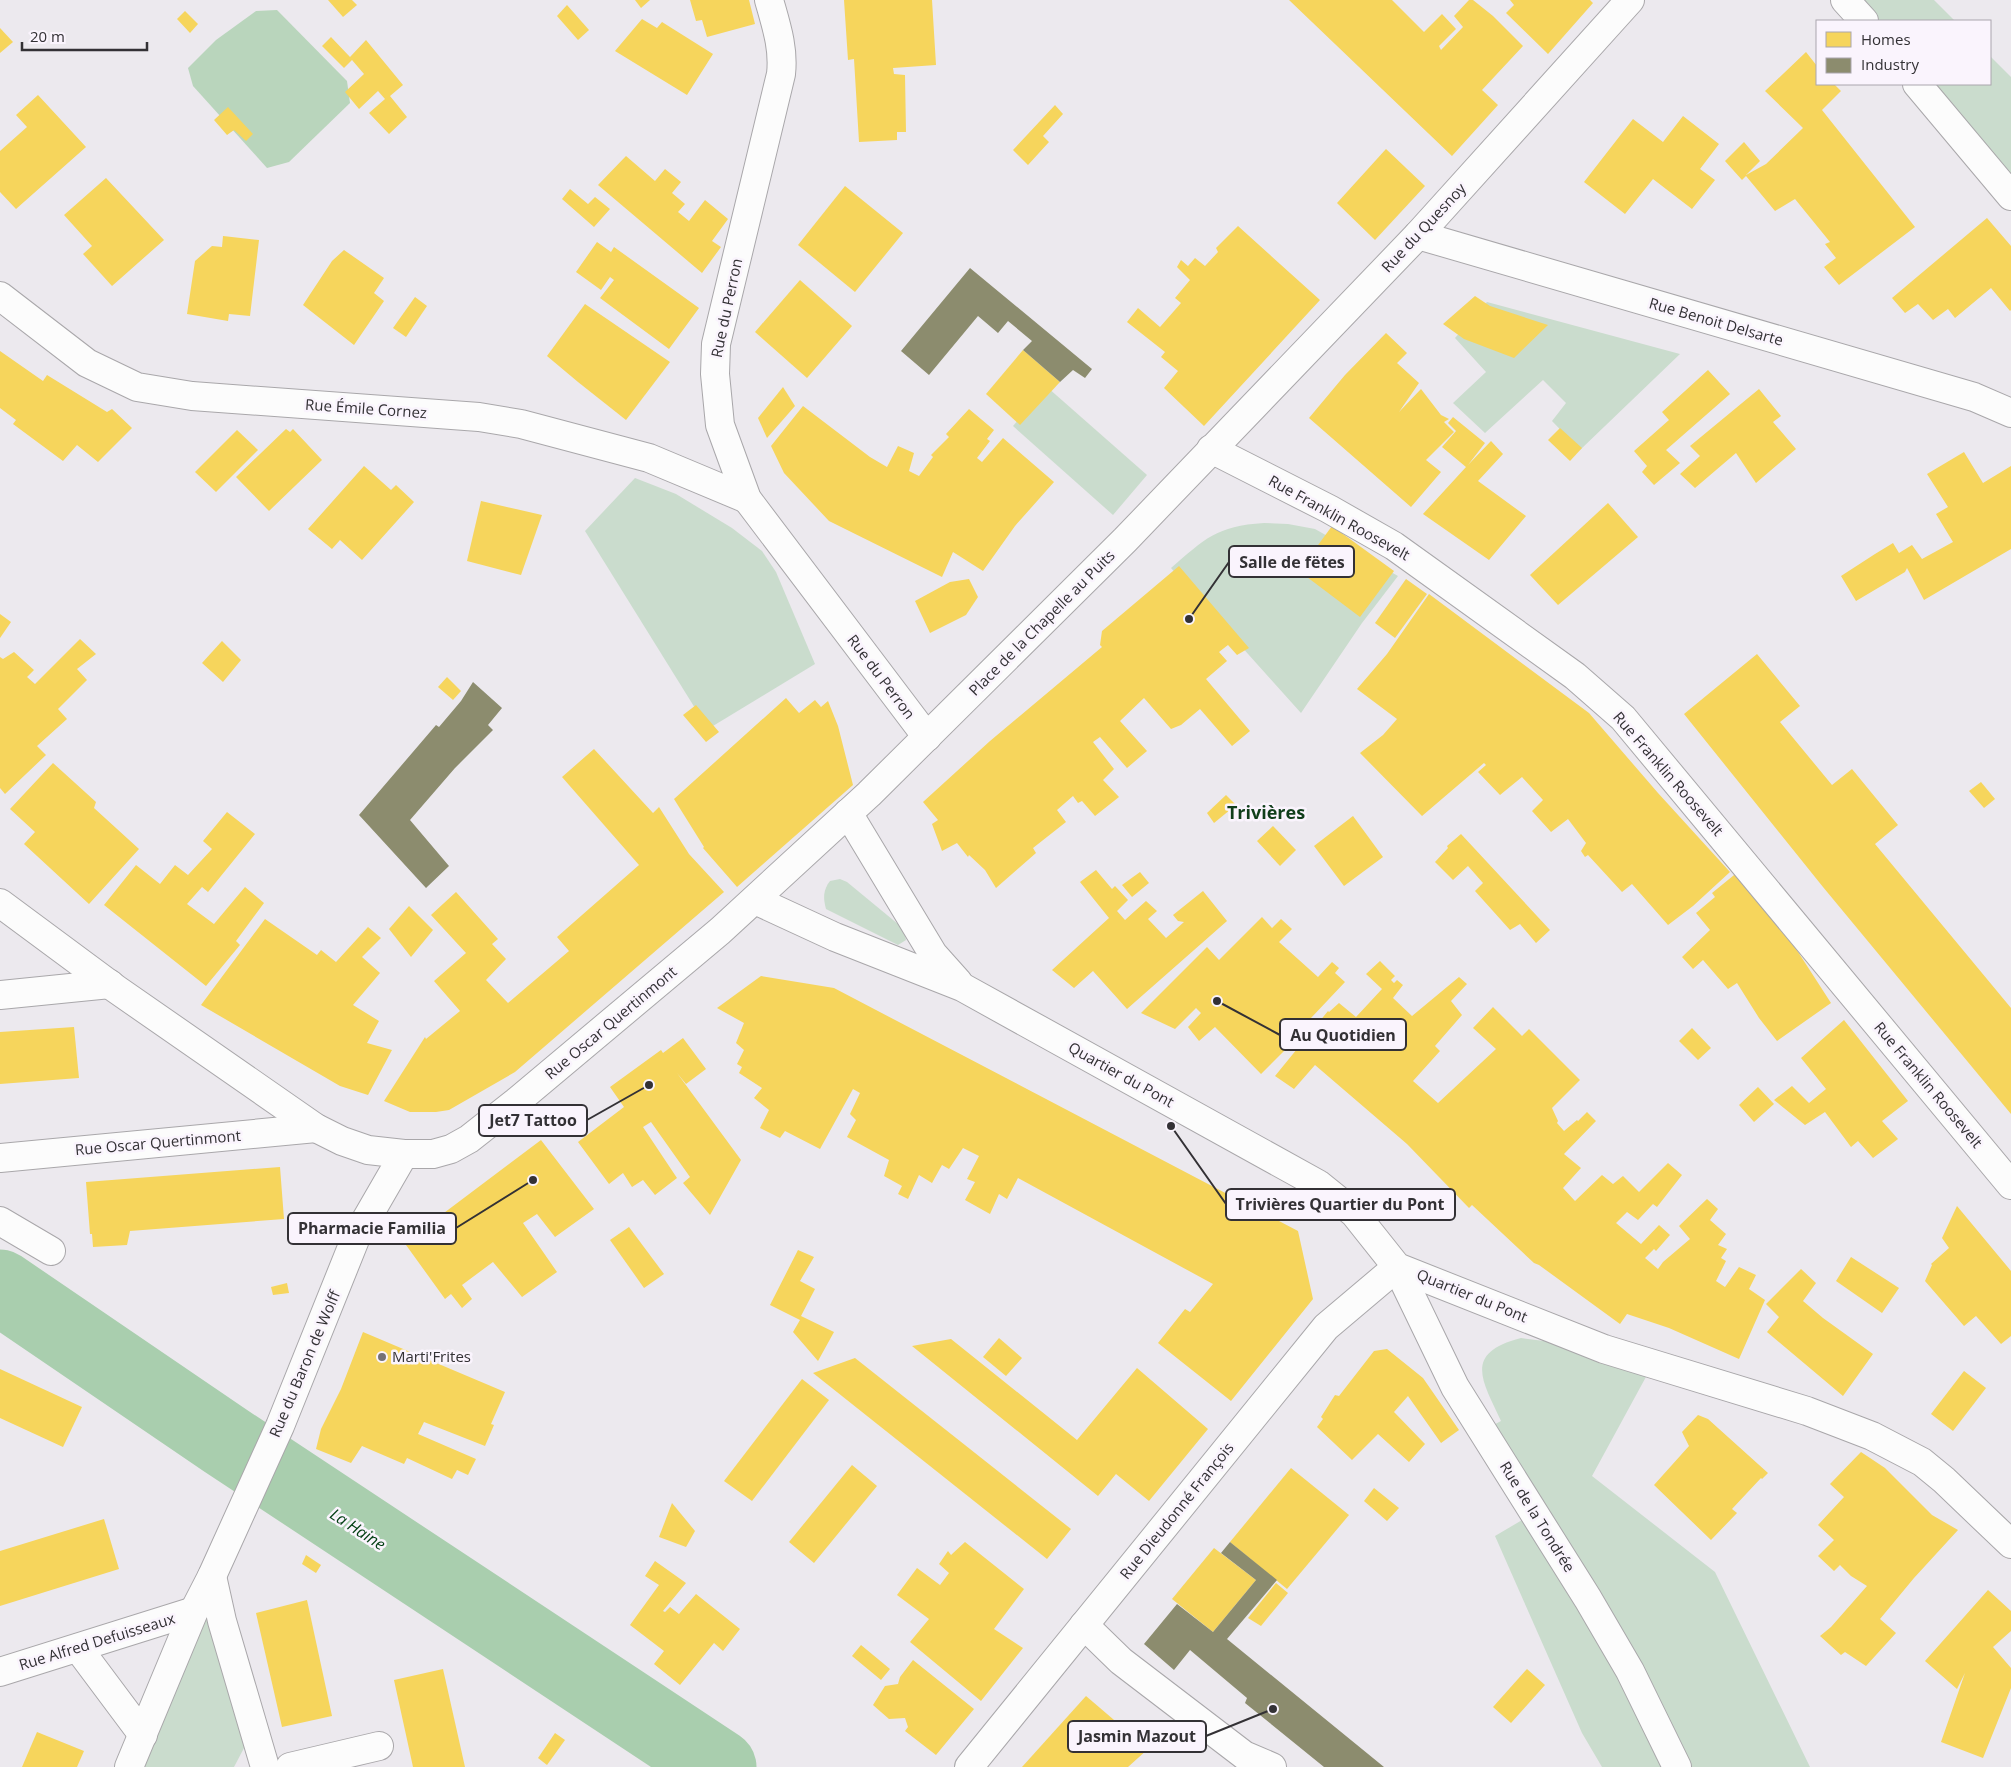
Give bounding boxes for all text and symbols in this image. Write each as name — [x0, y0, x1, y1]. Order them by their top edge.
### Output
scale bar — [22, 20, 148, 52]
legend — [1816, 20, 1991, 85]
text: 20 m — [30, 26, 65, 46]
text: Homes — [1861, 29, 1911, 49]
text: Industry — [1861, 54, 1919, 74]
street label: Rue du Quesnoy — [1377, 178, 1470, 276]
street label: Rue du Perron — [706, 256, 746, 359]
street label: Rue Benoit Delsarte — [1647, 292, 1786, 350]
street label: Rue Émile Cornez — [304, 394, 428, 422]
street label: Rue Franklin Roosevelt — [1265, 470, 1414, 564]
street label: Place de la Chapelle au Puits — [964, 545, 1119, 700]
callout: Salle de fëtes — [1229, 546, 1354, 577]
text: Salle de fëtes — [1239, 551, 1345, 573]
street label: Rue du Perron — [843, 630, 920, 723]
street label: Rue Franklin Roosevelt — [1609, 707, 1728, 840]
district label: Trivières — [1227, 800, 1305, 824]
street label: Rue Oscar Quertinmont — [540, 961, 681, 1083]
street label: Rue Franklin Roosevelt — [1870, 1017, 1987, 1152]
callout: Au Quotidien — [1280, 1019, 1406, 1050]
text: Au Quotidien — [1290, 1024, 1396, 1046]
street label: Quartier du Pont — [1065, 1037, 1178, 1111]
callout: Jet7 Tattoo — [479, 1105, 587, 1136]
text: Jet7 Tattoo — [487, 1109, 577, 1131]
street label: Rue Oscar Quertinmont — [74, 1125, 242, 1159]
callout: Trivières Quartier du Pont — [1226, 1189, 1455, 1220]
text: Trivières Quartier du Pont — [1236, 1193, 1444, 1215]
callout: Pharmacie Familia — [288, 1213, 456, 1244]
text: Pharmacie Familia — [298, 1217, 446, 1239]
street label: Quartier du Pont — [1414, 1264, 1531, 1326]
street label: Rue du Baron de Wolff — [264, 1286, 344, 1440]
place label: Marti'Frites — [392, 1346, 471, 1366]
marker: Marti'Frites — [376, 1351, 388, 1363]
street label: Rue Dieudonné François — [1115, 1438, 1238, 1583]
street label: Rue de la Tondrée — [1496, 1457, 1580, 1576]
water label: La Haine — [326, 1503, 390, 1555]
street label: Rue Alfred Defuisseaux — [16, 1608, 177, 1674]
callout: Jasmin Mazout — [1068, 1721, 1206, 1752]
text: Jasmin Mazout — [1076, 1725, 1196, 1747]

